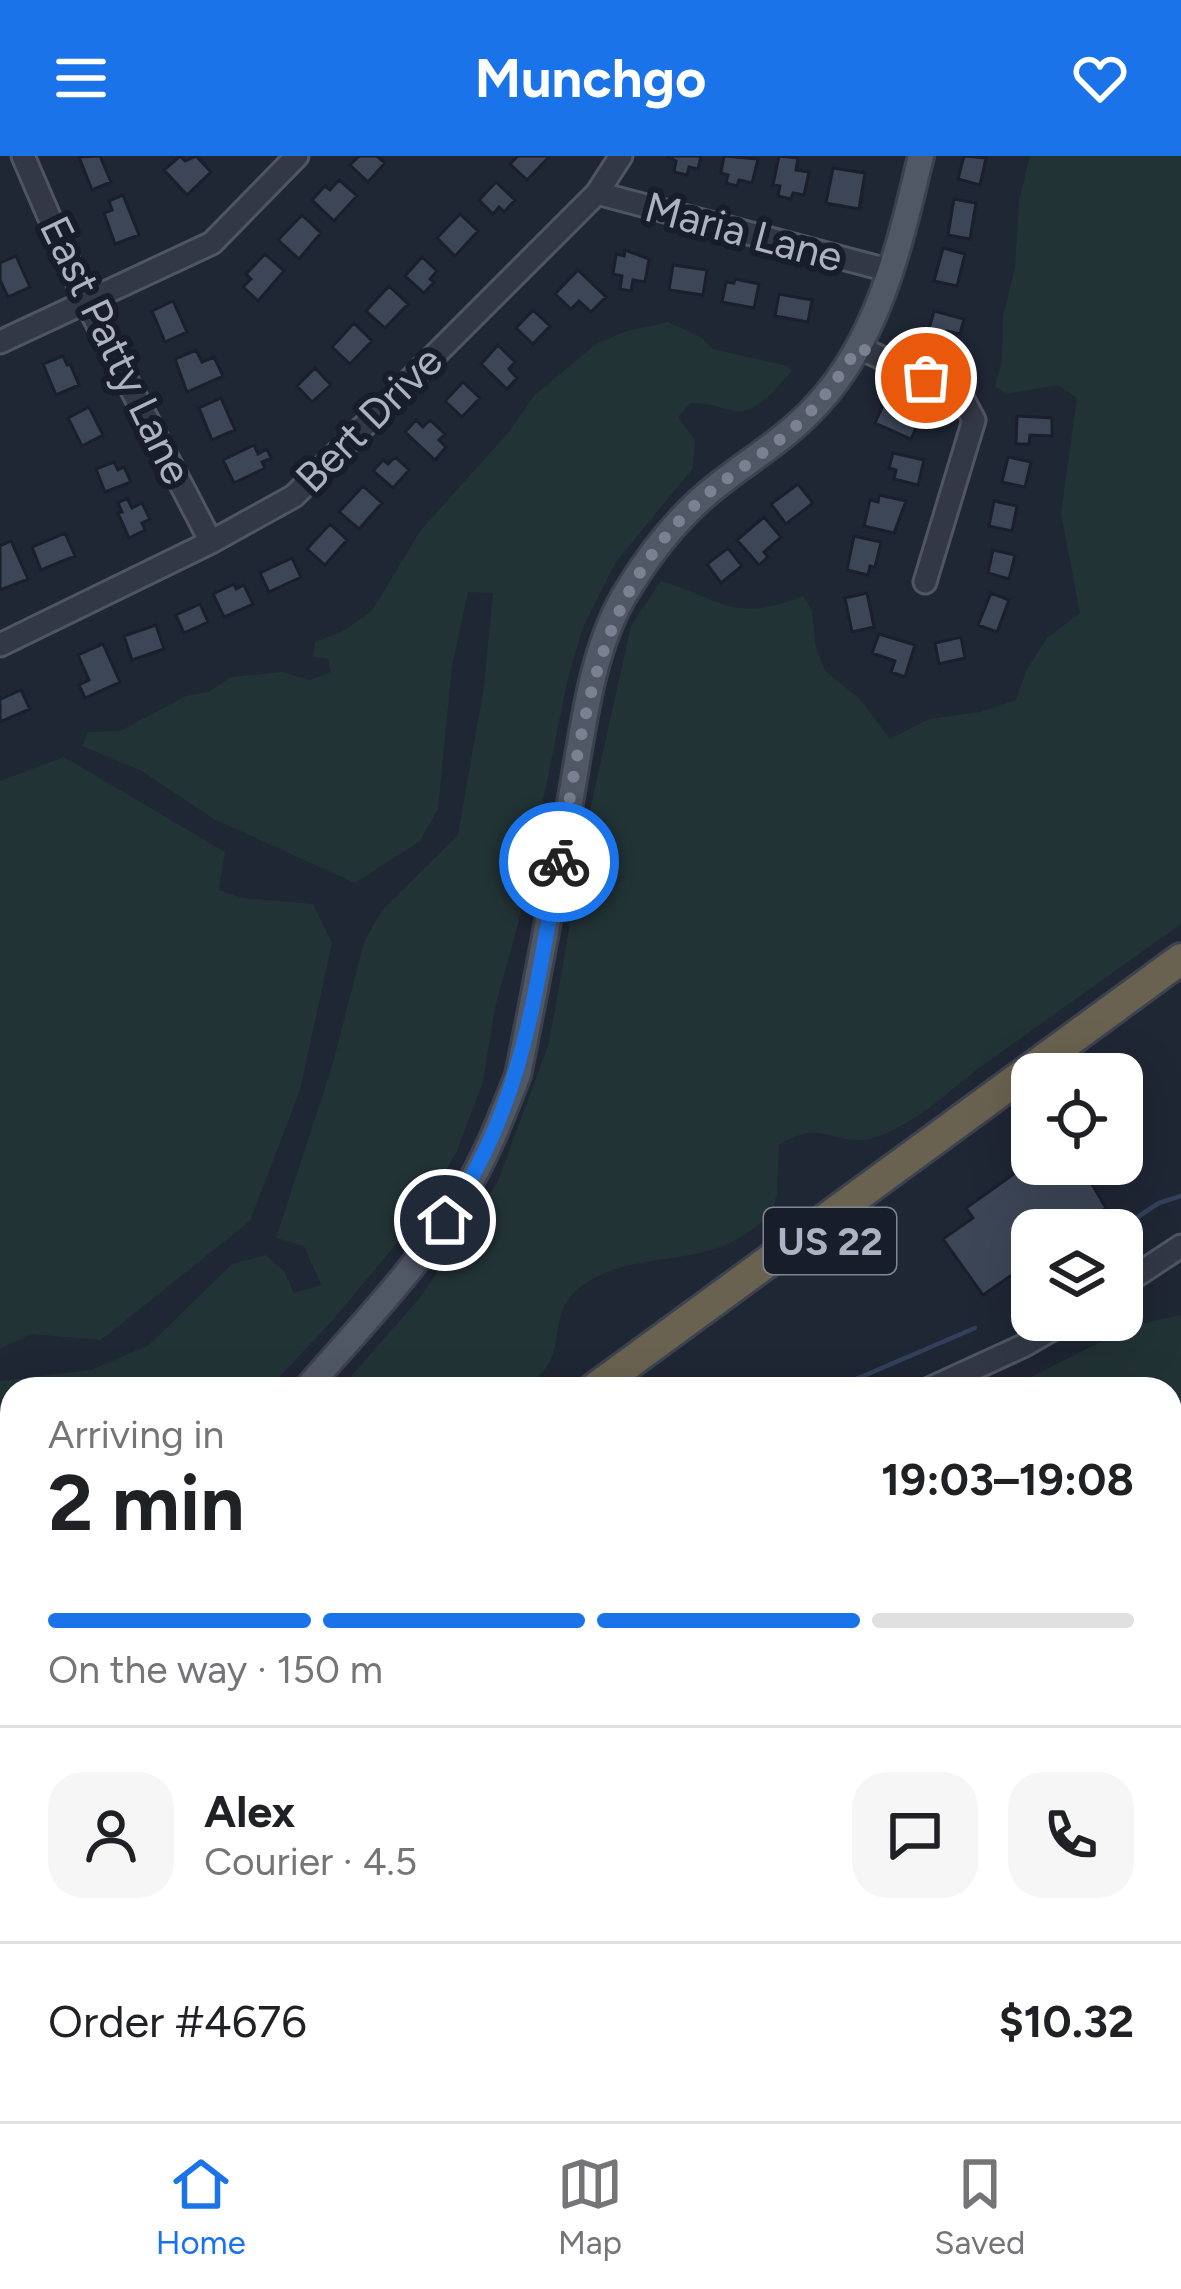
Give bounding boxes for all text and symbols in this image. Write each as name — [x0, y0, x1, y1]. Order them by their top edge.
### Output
icon: menu — [48, 45, 114, 111]
icon: heart — [1067, 45, 1133, 111]
text: Munchgo — [475, 46, 706, 111]
street label: Maria Lane — [640, 181, 848, 283]
street label: East Patty Lane — [29, 208, 203, 492]
pin — [875, 327, 977, 429]
street label: Bert Drive — [285, 335, 453, 503]
icon: bag — [893, 345, 959, 411]
courier — [499, 802, 619, 922]
icon: bike — [526, 829, 592, 895]
map controls — [1011, 1053, 1143, 1341]
button: locate — [1011, 1053, 1143, 1185]
pin — [394, 1169, 496, 1271]
icon: home — [412, 1187, 478, 1253]
road number: US 22 — [764, 1208, 896, 1274]
button: layers — [1011, 1209, 1143, 1341]
text: Arriving in — [48, 1411, 224, 1458]
text: 19:03–19:08 — [881, 1452, 1134, 1506]
text: 2 min — [48, 1456, 244, 1550]
text: On the way · 150 m — [48, 1646, 383, 1693]
button: person — [48, 1772, 174, 1898]
button: chat — [852, 1772, 978, 1898]
button: phone — [1008, 1772, 1134, 1898]
text: Alex — [204, 1784, 295, 1838]
text: Courier · 4.5 — [204, 1838, 417, 1885]
text: Order #4676 — [48, 1994, 307, 2048]
text: $10.32 — [999, 1994, 1134, 2048]
tab: Home — [156, 2151, 246, 2262]
tab: Map — [557, 2151, 623, 2262]
tab: Saved — [934, 2151, 1025, 2262]

